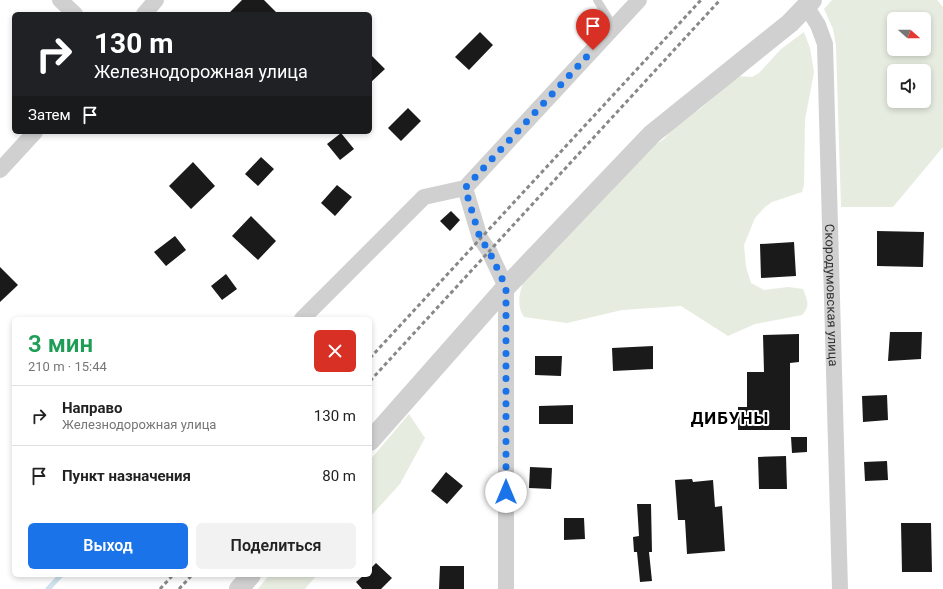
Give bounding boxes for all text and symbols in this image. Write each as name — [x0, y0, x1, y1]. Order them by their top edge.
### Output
pin — [576, 9, 610, 50]
north arrow — [887, 12, 931, 56]
map controls — [887, 12, 931, 108]
icon: arrive — [582, 15, 604, 37]
text: 130 m — [94, 27, 173, 60]
icon: right — [28, 28, 80, 80]
text: Железнодорожная улица — [94, 61, 308, 82]
button: sound — [887, 64, 931, 108]
icon: arrive — [79, 104, 101, 126]
text: Затем — [28, 106, 71, 124]
street label: Скородумовская улица — [822, 224, 841, 367]
text: 3 мин — [28, 330, 93, 358]
button: close — [314, 330, 356, 372]
text: 210 m · 15:44 — [28, 359, 107, 374]
text: Направо — [62, 399, 123, 417]
icon: right — [28, 405, 50, 427]
text: 130 m — [314, 407, 356, 425]
district label: ДИБУНЫ — [691, 408, 769, 428]
text: Железнодорожная улица — [62, 417, 216, 432]
icon: arrive — [28, 465, 50, 487]
text: Пункт назначения — [62, 467, 191, 485]
text: 80 m — [322, 467, 356, 485]
position arrow — [485, 471, 527, 513]
button: Выход — [28, 523, 188, 569]
button: Поделиться — [196, 523, 356, 569]

